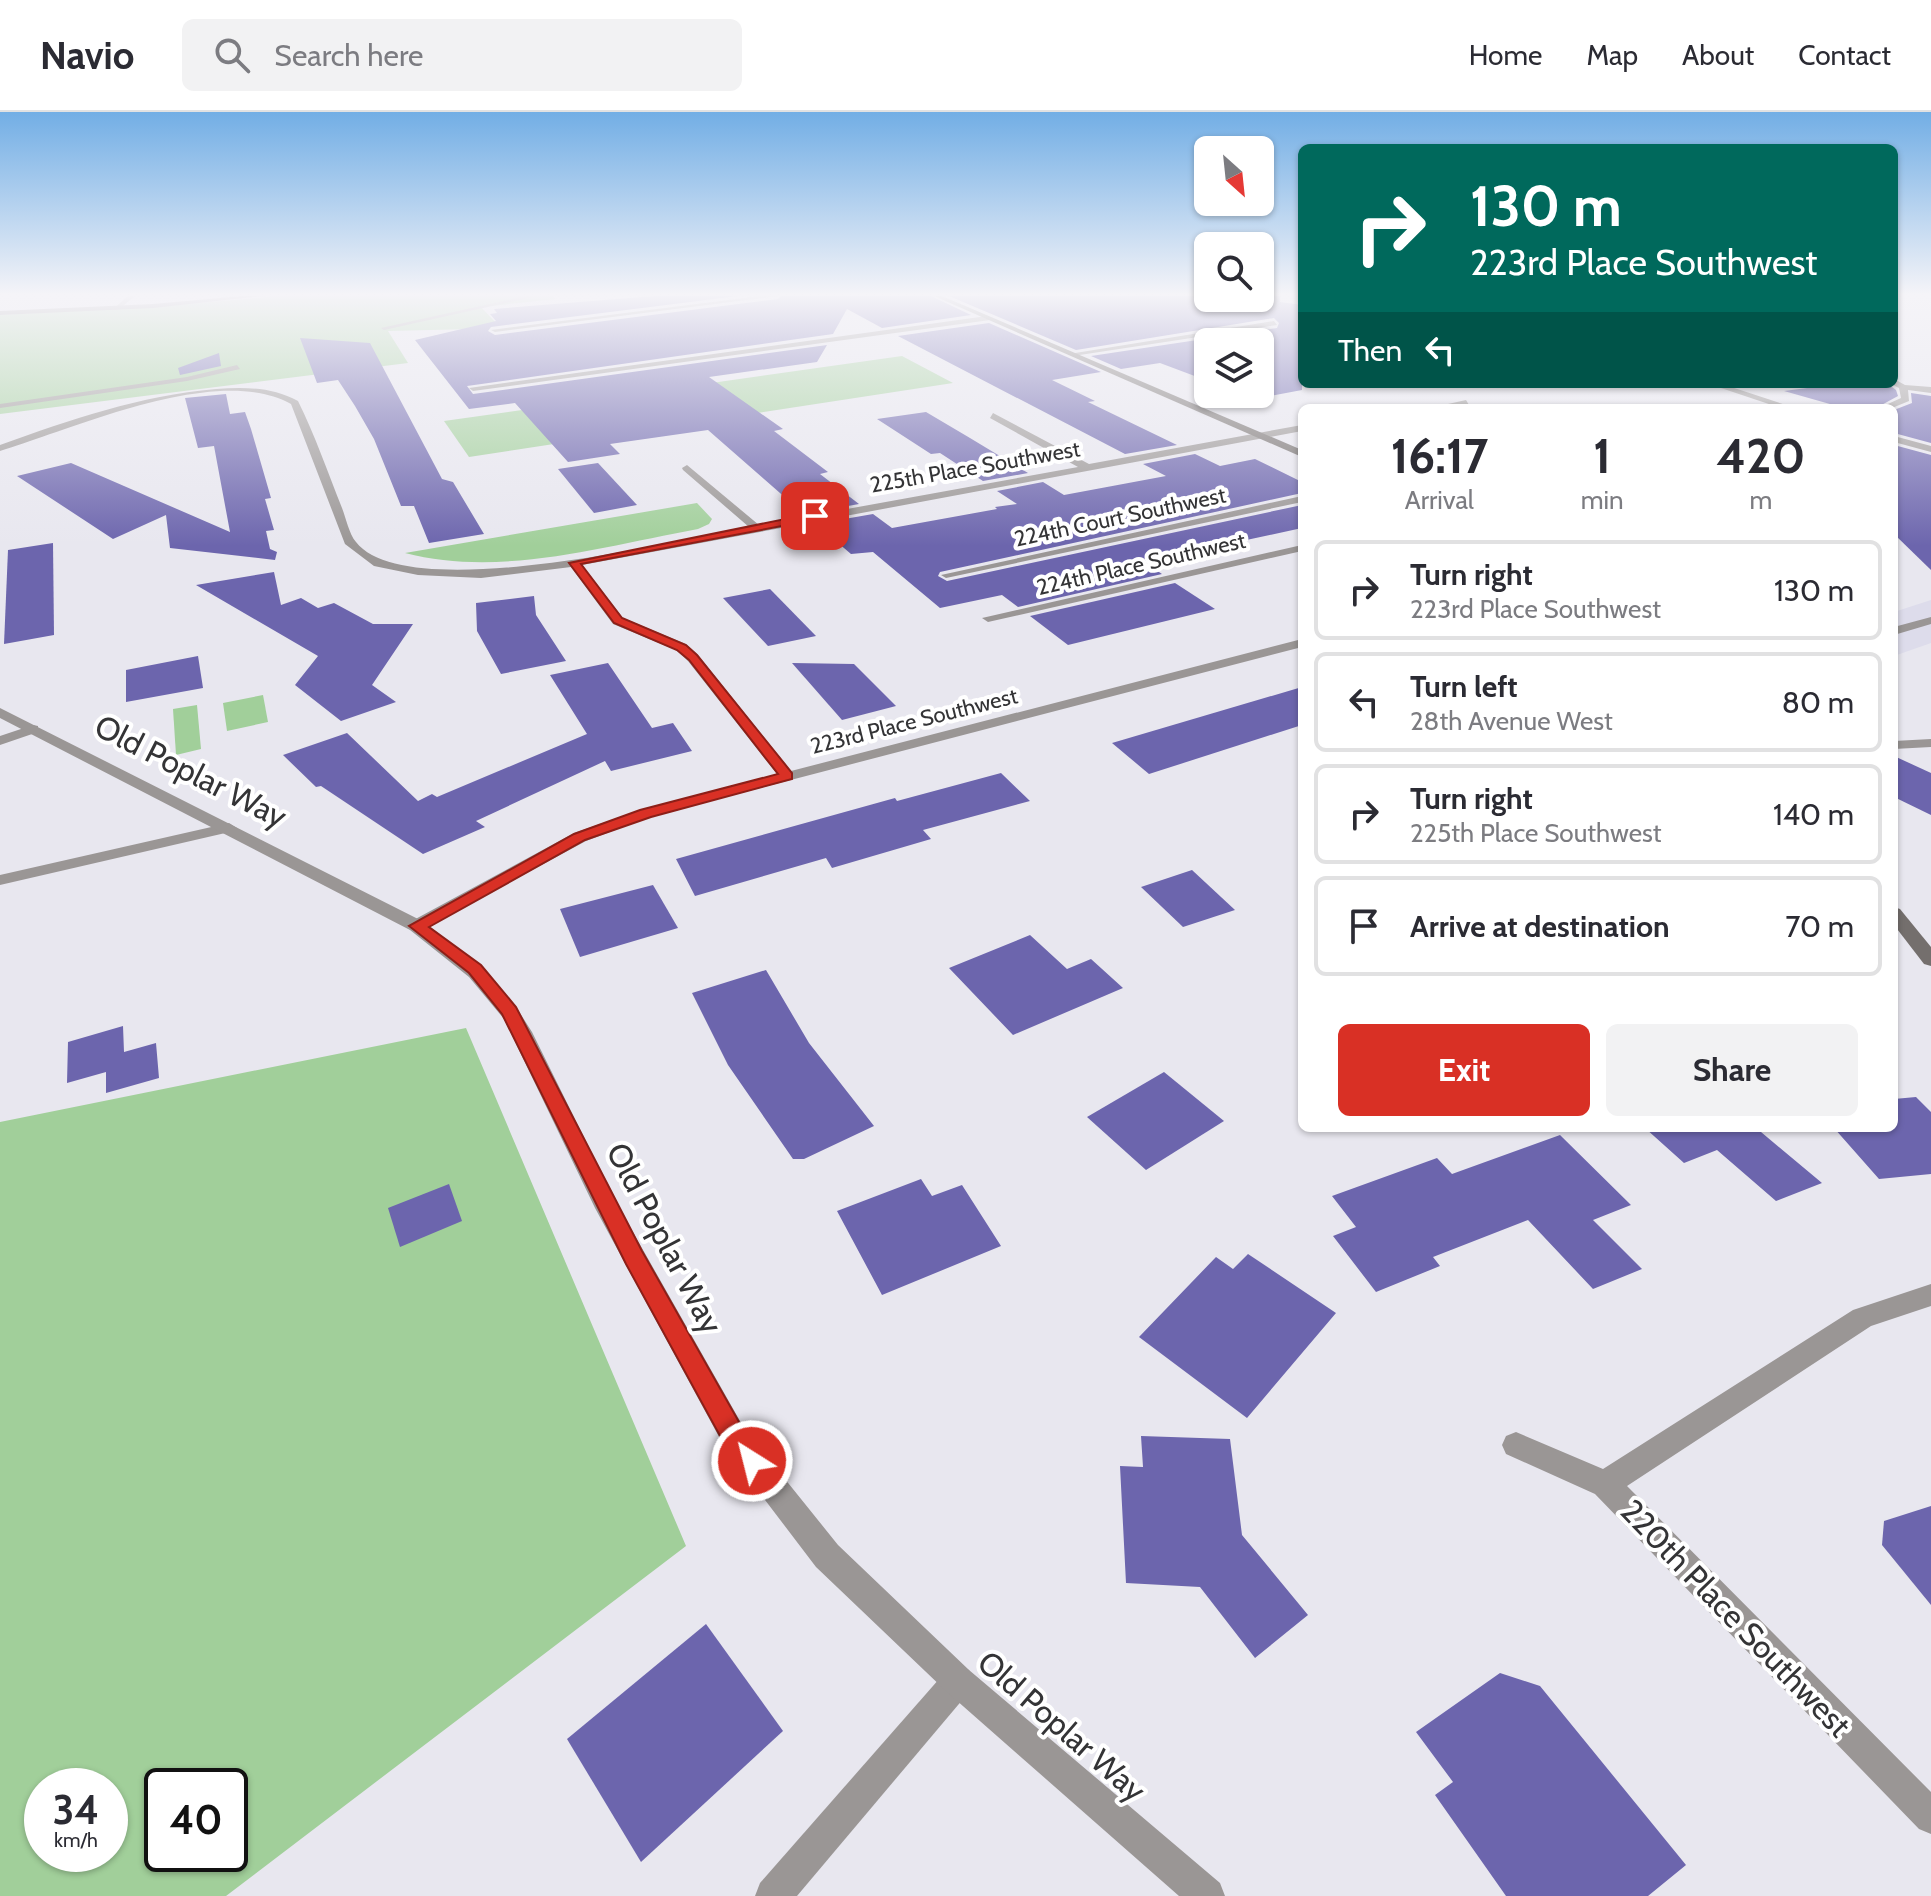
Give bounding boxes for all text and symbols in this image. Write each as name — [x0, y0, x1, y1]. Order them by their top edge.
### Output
search box — [182, 19, 742, 91]
text: Navio — [40, 32, 134, 79]
icon: search — [210, 33, 254, 77]
text: Search here — [274, 37, 423, 74]
text: Home — [1469, 38, 1542, 72]
text: Map — [1586, 38, 1638, 72]
text: About — [1682, 38, 1754, 72]
text: Contact — [1798, 38, 1891, 72]
north arrow — [1194, 136, 1274, 216]
map controls — [1194, 136, 1274, 408]
text: 130 m — [1470, 172, 1622, 240]
icon: right — [1338, 176, 1442, 280]
button: search — [1194, 232, 1274, 312]
text: 223rd Place Southwest — [1470, 240, 1817, 284]
button: layers — [1194, 328, 1274, 408]
icon: left — [1418, 328, 1462, 372]
text: Then — [1338, 332, 1402, 369]
text: 16:17 — [1391, 427, 1488, 485]
text: 1 — [1593, 427, 1611, 485]
text: 420 — [1716, 427, 1805, 485]
street label: 225th Place Southwest — [868, 435, 1083, 499]
street label: 224th Court Southwest — [1012, 481, 1229, 553]
pin — [781, 482, 849, 550]
text: Arrival — [1405, 484, 1474, 516]
text: min — [1581, 484, 1624, 516]
text: m — [1749, 484, 1772, 516]
icon: arrive — [793, 494, 837, 538]
street label: 224th Place Southwest — [1034, 527, 1249, 601]
text: Turn right — [1410, 556, 1533, 593]
icon: right — [1342, 568, 1386, 612]
text: 130 m — [1774, 572, 1854, 609]
text: 223rd Place Southwest — [1410, 593, 1661, 625]
text: Turn left — [1410, 668, 1518, 705]
icon: left — [1342, 680, 1386, 724]
street label: 223rd Place Southwest — [808, 682, 1021, 760]
text: 80 m — [1782, 684, 1854, 721]
text: 28th Avenue West — [1410, 705, 1613, 737]
street label: Old Poplar Way — [88, 706, 294, 836]
text: Turn right — [1410, 780, 1533, 817]
icon: right — [1342, 792, 1386, 836]
text: 140 m — [1773, 796, 1854, 833]
text: 225th Place Southwest — [1410, 817, 1661, 849]
icon: arrive — [1342, 904, 1386, 948]
text: Arrive at destination — [1410, 908, 1670, 945]
text: 70 m — [1785, 908, 1854, 945]
button: Exit — [1338, 1024, 1590, 1116]
button: Share — [1606, 1024, 1858, 1116]
street label: Old Poplar Way — [598, 1136, 732, 1340]
position arrow — [710, 1419, 794, 1503]
street label: 220th Place Southwest — [1613, 1491, 1859, 1745]
street label: Old Poplar Way — [970, 1642, 1154, 1810]
speed limit sign: 40 — [144, 1768, 248, 1872]
text: 34 — [53, 1785, 99, 1834]
text: km/h — [54, 1828, 98, 1852]

